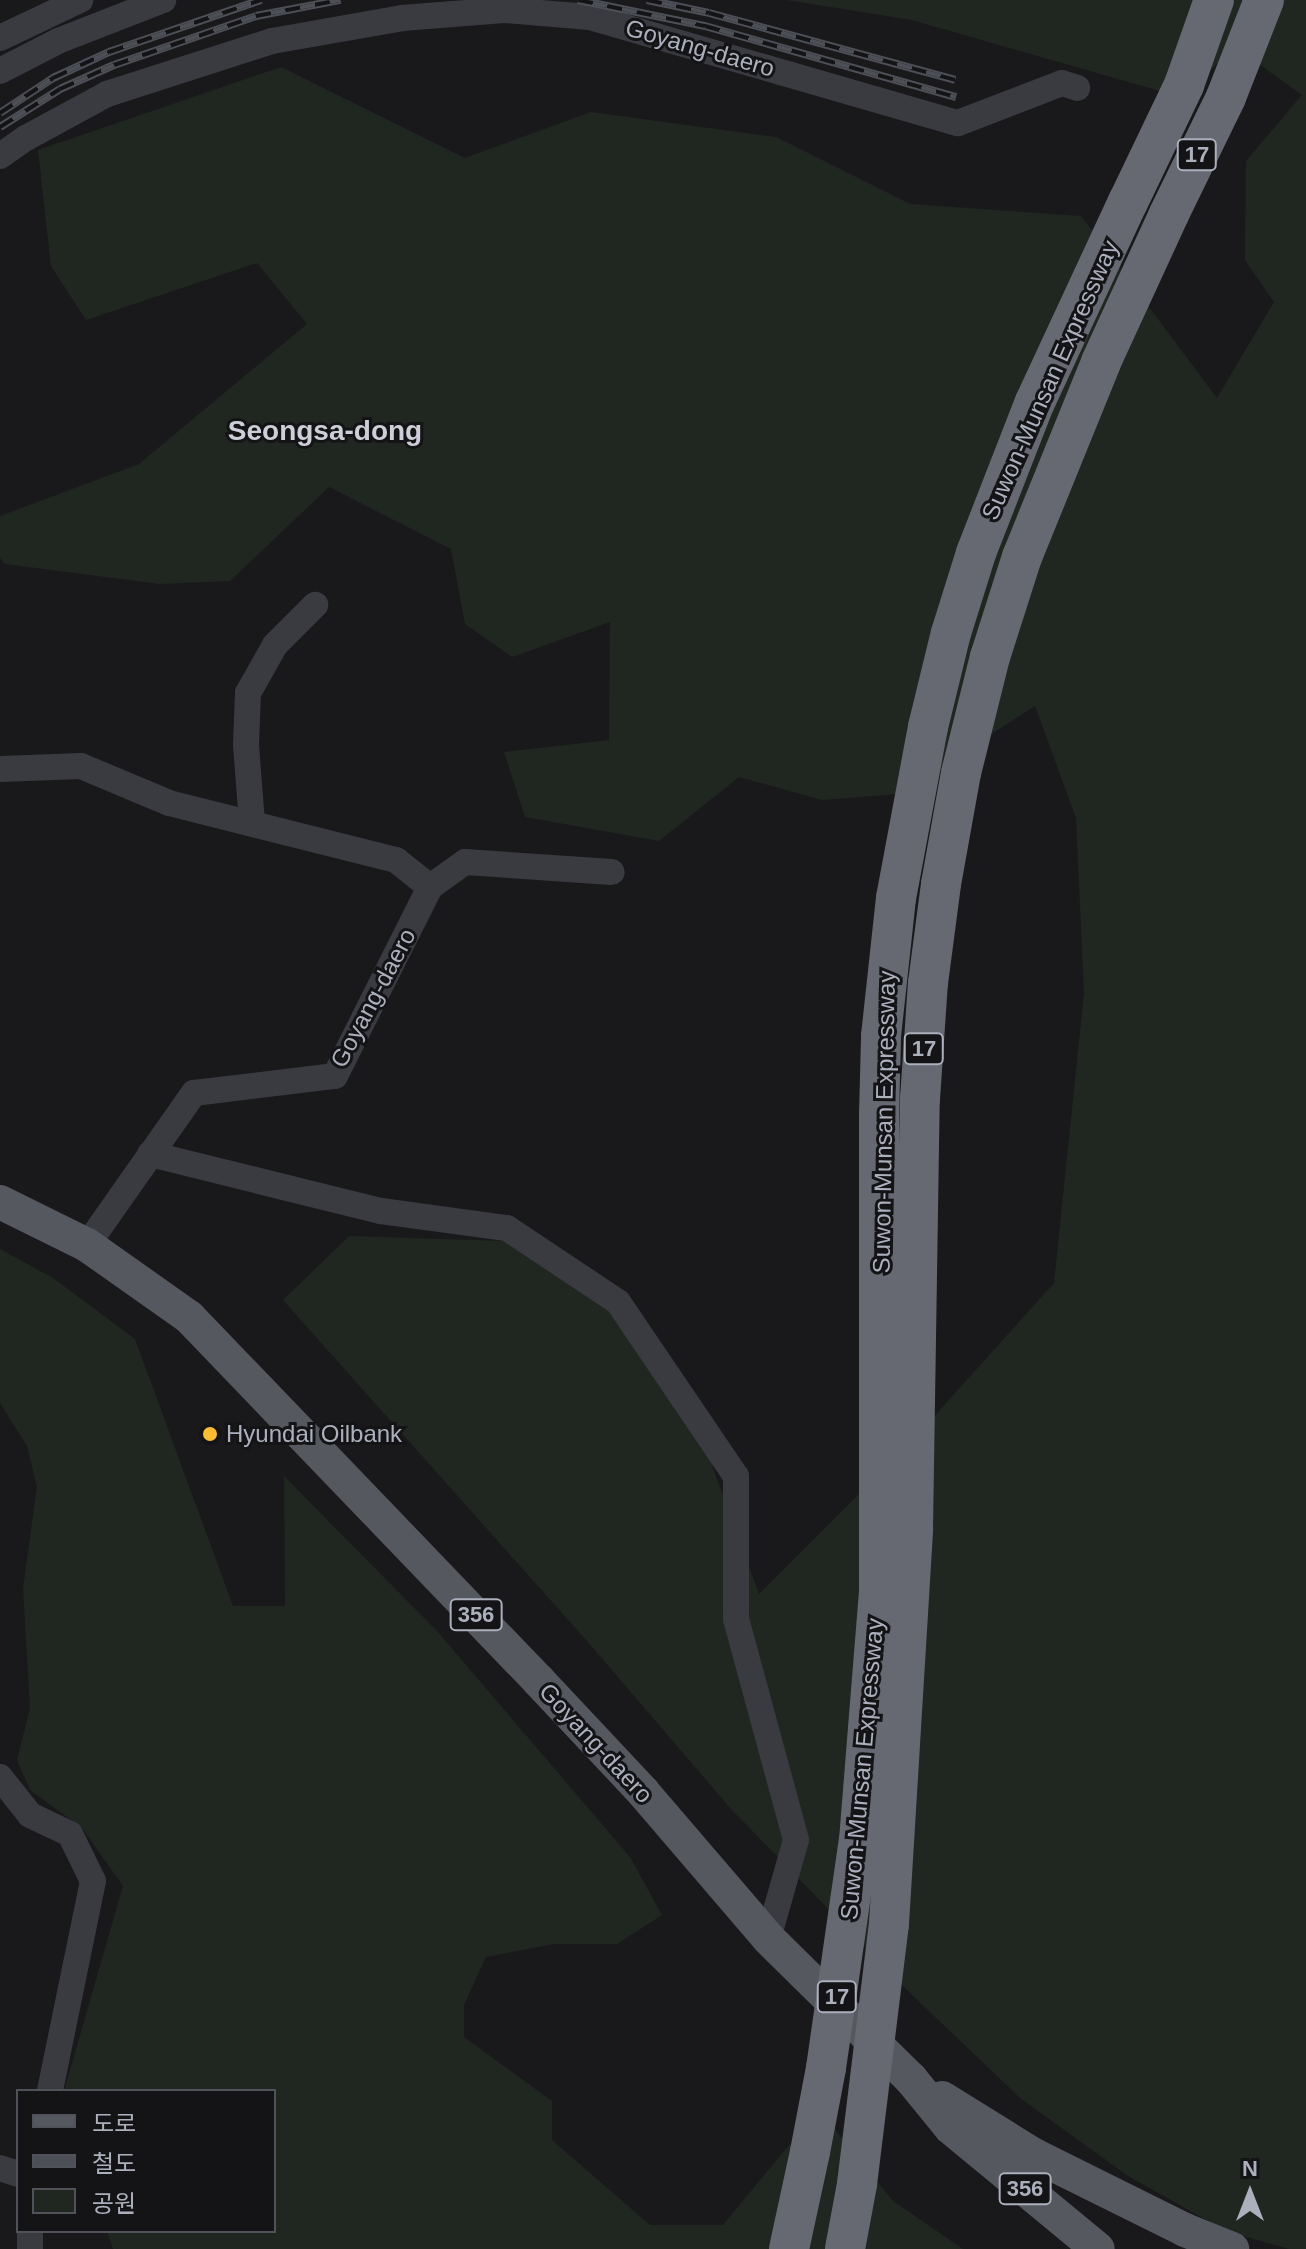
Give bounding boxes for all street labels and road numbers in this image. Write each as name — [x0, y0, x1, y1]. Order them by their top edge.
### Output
street label: Goyang-daero — [622, 13, 778, 83]
road number: 17 — [1175, 137, 1219, 173]
street label: Suwon-Munsan Expressway — [975, 236, 1125, 524]
street label: Goyang-daero — [324, 924, 422, 1072]
street label: Suwon-Munsan Expressway — [867, 970, 901, 1274]
road number: 17 — [902, 1031, 946, 1067]
road number: 356 — [448, 1597, 504, 1633]
street label: Suwon-Munsan Expressway — [834, 1617, 890, 1921]
street label: Goyang-daero — [533, 1677, 659, 1809]
road number: 17 — [815, 1979, 859, 2015]
road number: 356 — [997, 2171, 1053, 2207]

